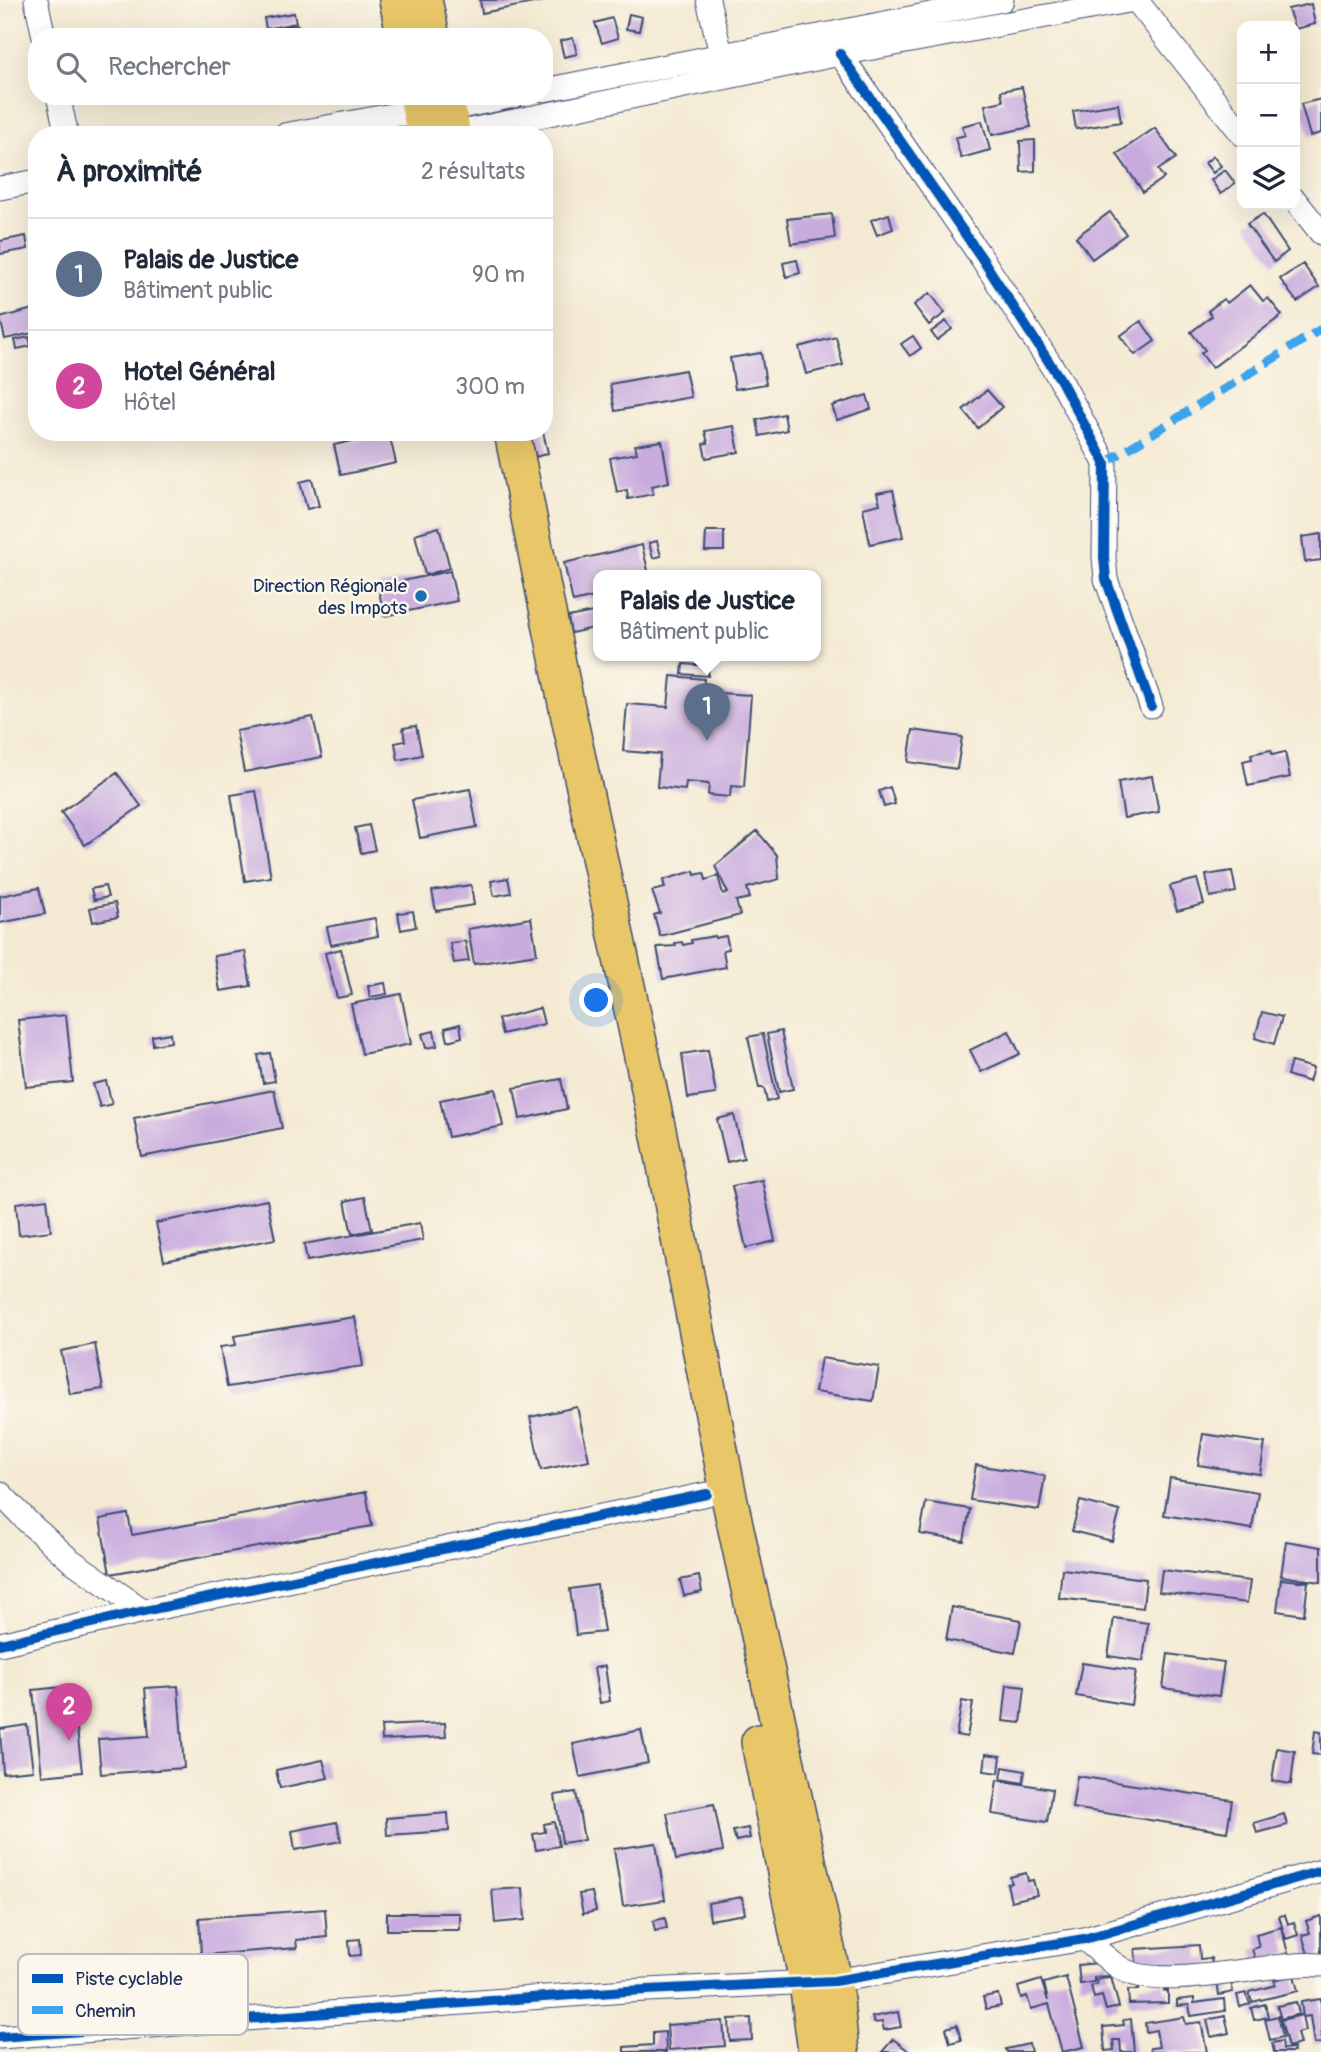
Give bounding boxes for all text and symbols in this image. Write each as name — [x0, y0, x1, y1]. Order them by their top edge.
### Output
map controls — [1237, 21, 1300, 210]
button: + — [1237, 21, 1300, 84]
search box — [28, 28, 553, 105]
icon: search — [52, 48, 90, 86]
text: Rechercher — [108, 51, 231, 83]
button: − — [1237, 84, 1300, 147]
button: layers — [1237, 147, 1300, 210]
text: À proximité — [56, 153, 202, 190]
text: 2 résultats — [421, 157, 525, 186]
text: Palais de Justice — [123, 244, 298, 276]
text: 1 — [75, 260, 84, 289]
text: 90 m — [472, 260, 525, 289]
text: Bâtiment public — [123, 276, 273, 305]
text: Hotel Général — [123, 356, 276, 388]
text: 2 — [73, 372, 85, 401]
text: 300 m — [455, 372, 525, 401]
text: Hôtel — [123, 388, 176, 417]
popup — [593, 570, 821, 661]
place label: Direction Régionale des Impots — [253, 574, 408, 620]
text: Palais de Justice — [619, 585, 795, 617]
marker: Direction Régionale des Impots — [413, 588, 429, 604]
text: Bâtiment public — [619, 617, 769, 646]
pin: 1 — [684, 683, 730, 741]
your location — [579, 983, 613, 1017]
pin: 2 — [46, 1683, 92, 1741]
legend — [18, 1954, 248, 2035]
text: Piste cyclable — [75, 1967, 183, 1991]
text: Chemin — [75, 1999, 136, 2023]

